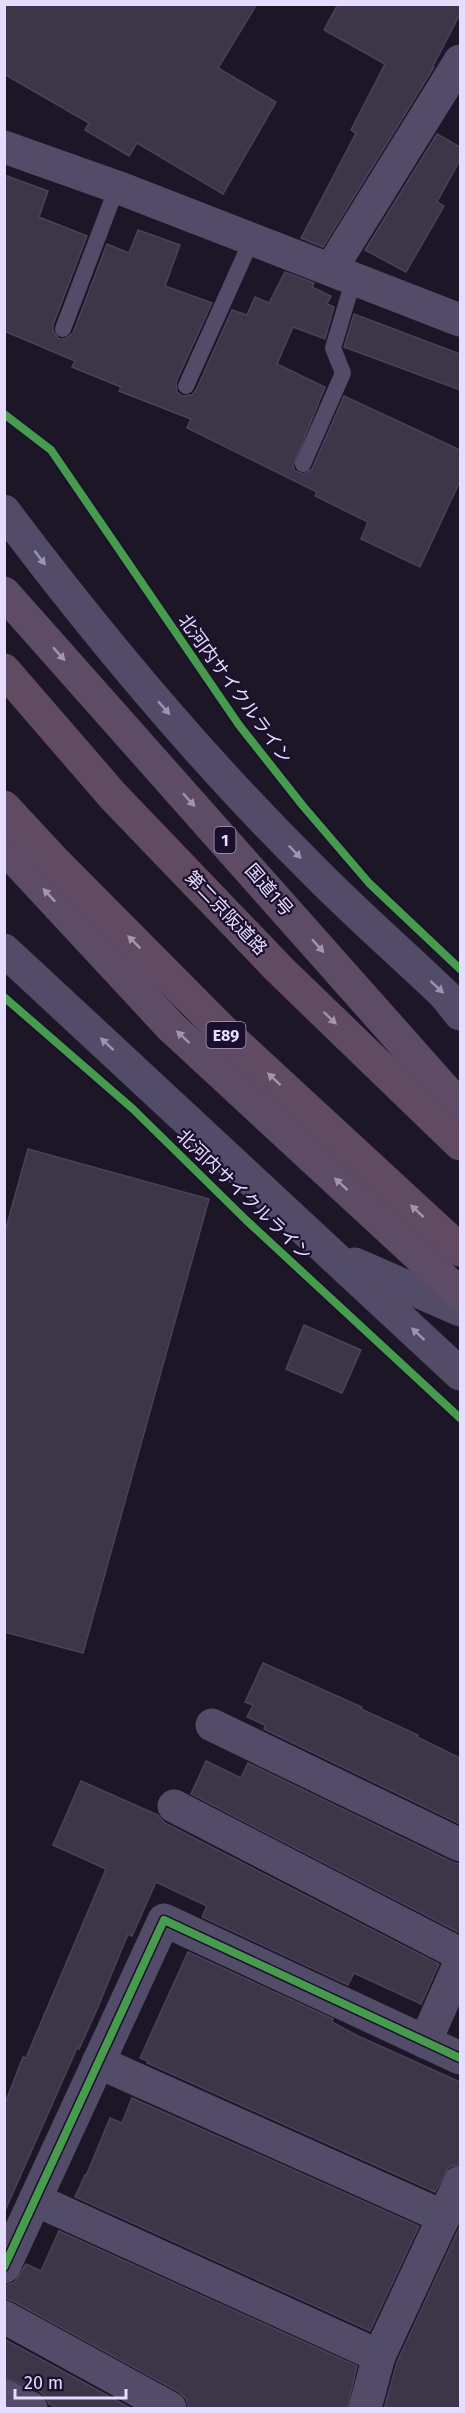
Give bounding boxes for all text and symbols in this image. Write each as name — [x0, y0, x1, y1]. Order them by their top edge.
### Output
one-way arrow — [33, 551, 45, 566]
street label: 北河内サイクルライン — [173, 610, 297, 768]
one-way arrow — [52, 646, 65, 661]
one-way arrow — [157, 700, 170, 715]
one-way arrow — [182, 792, 195, 808]
road number: 1 — [214, 827, 236, 853]
one-way arrow — [288, 845, 302, 859]
street label: 国道1号 — [240, 859, 298, 921]
street label: 第二京阪道路 — [181, 867, 271, 959]
one-way arrow — [43, 888, 56, 903]
one-way arrow — [128, 936, 142, 950]
one-way arrow — [311, 938, 324, 953]
one-way arrow — [429, 979, 443, 993]
one-way arrow — [323, 1011, 338, 1025]
road number: E89 — [206, 1022, 246, 1048]
one-way arrow — [175, 1030, 190, 1044]
one-way arrow — [99, 1037, 114, 1051]
one-way arrow — [267, 1073, 282, 1086]
street label: 北河内サイクルライン — [172, 1125, 316, 1265]
one-way arrow — [334, 1177, 348, 1191]
one-way arrow — [411, 1204, 425, 1218]
one-way arrow — [411, 1328, 426, 1341]
scale bar — [15, 2362, 126, 2400]
text: 20 m — [24, 2372, 63, 2394]

